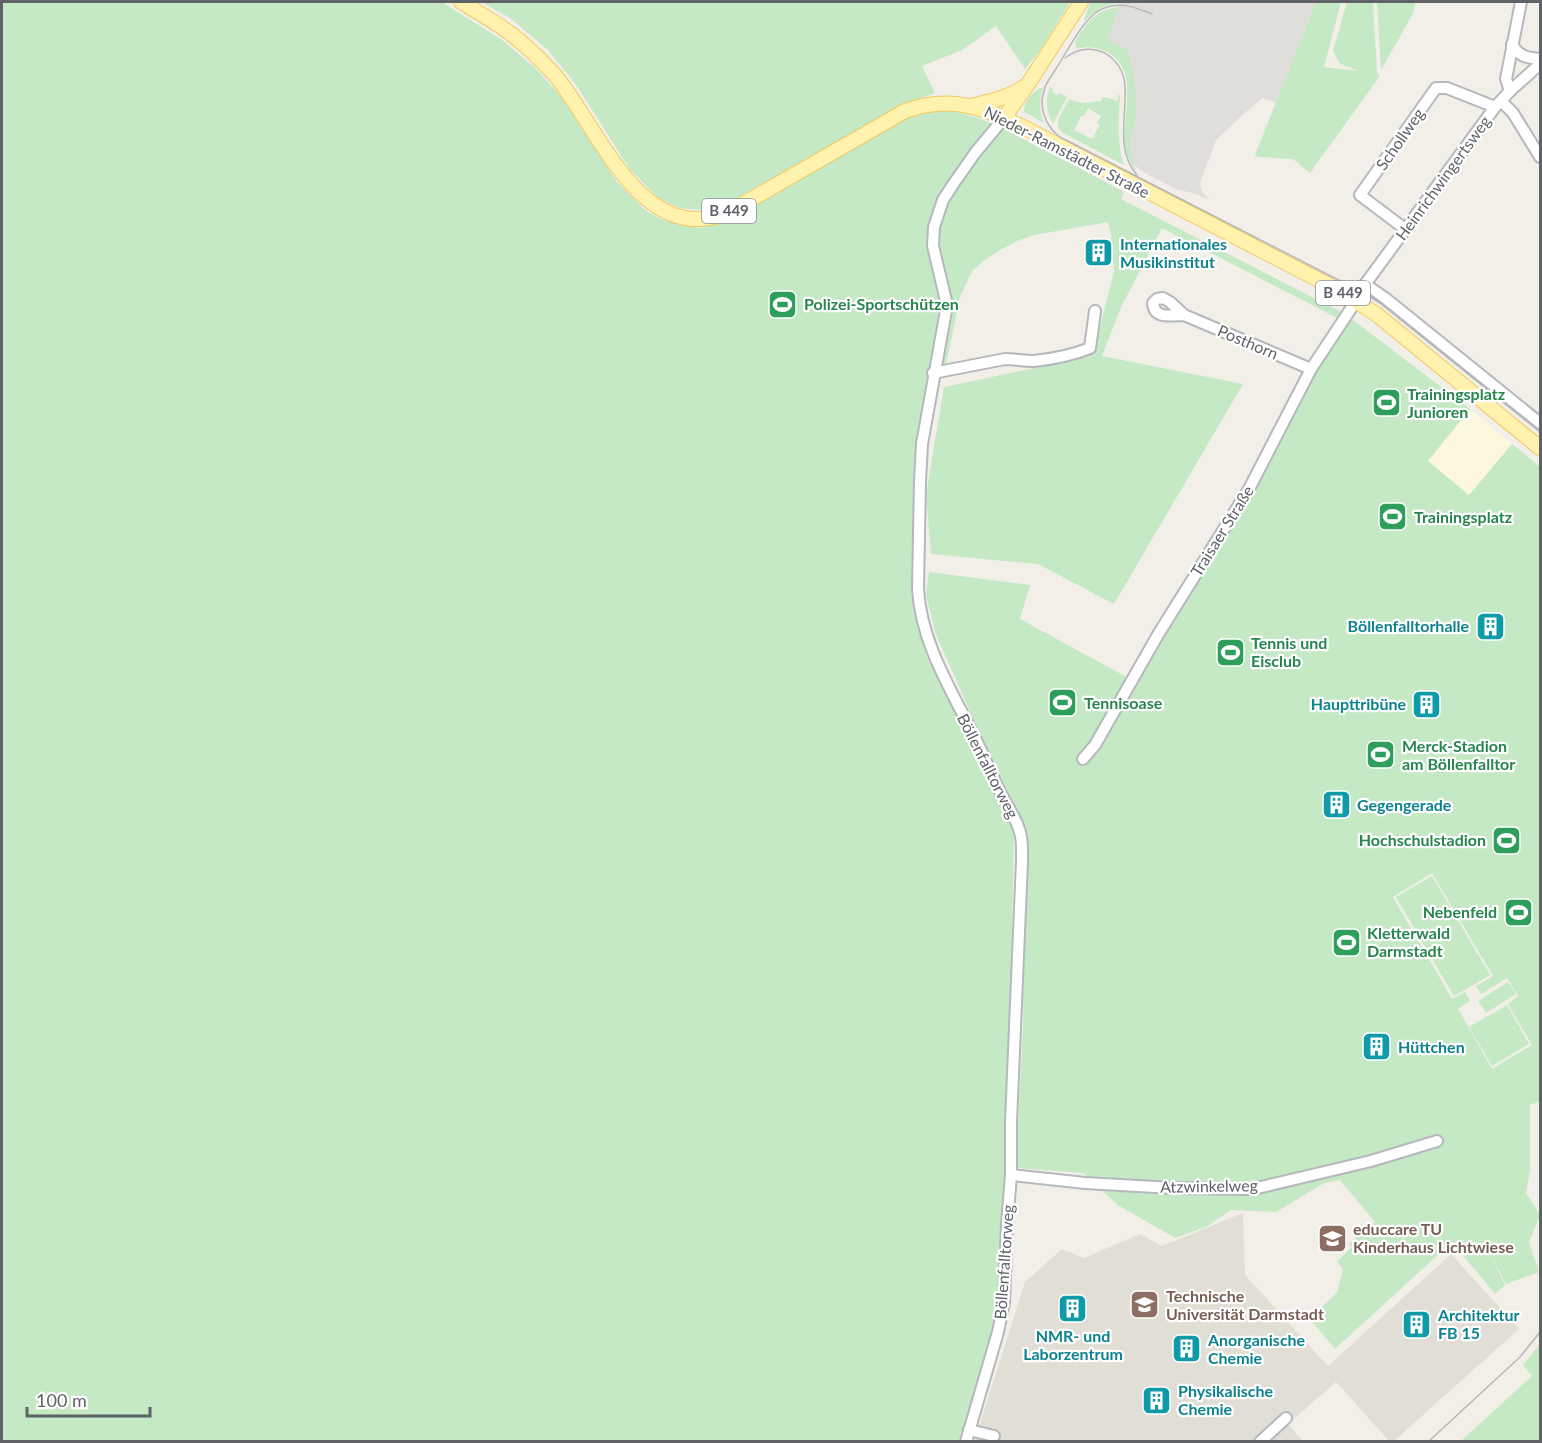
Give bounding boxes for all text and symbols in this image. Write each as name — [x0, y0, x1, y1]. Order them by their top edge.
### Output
street label: Nieder-Ramstädter Straße — [981, 102, 1153, 202]
street label: Schollweg — [1371, 104, 1428, 173]
street label: Heinrichwingertsweg — [1391, 112, 1494, 244]
road number: B 449 — [702, 199, 756, 223]
place label: Internationales Musikinstitut — [1120, 234, 1227, 271]
building icon: Internationales Musikinstitut — [1083, 237, 1115, 269]
road number: B 449 — [1316, 281, 1370, 305]
sports icon: Polizei-Sportschützen — [767, 288, 799, 320]
place label: Polizei-Sportschützen — [804, 294, 959, 313]
street label: Posthorn — [1215, 320, 1281, 363]
place label: Trainingsplatz Junioren — [1407, 384, 1505, 421]
sports icon: Trainingsplatz Junioren — [1370, 387, 1402, 419]
street label: Traisaer Straße — [1186, 482, 1257, 580]
sports icon: Trainingsplatz — [1377, 501, 1409, 533]
place label: Trainingsplatz — [1414, 507, 1512, 526]
building icon: Böllenfalltorhalle — [1474, 610, 1506, 642]
place label: Böllenfalltorhalle — [1348, 616, 1469, 635]
place label: Tennis und Eisclub — [1251, 633, 1327, 670]
sports icon: Tennis und Eisclub — [1214, 636, 1246, 668]
sports icon: Tennisoase — [1047, 687, 1079, 719]
building icon: Haupttribüne — [1411, 688, 1443, 720]
place label: Tennisoase — [1084, 693, 1163, 712]
place label: Haupttribüne — [1311, 694, 1406, 713]
street label: Böllenfalltorweg — [954, 710, 1023, 821]
place label: Merck-Stadion am Böllenfalltor — [1402, 736, 1515, 773]
sports icon: Merck-Stadion am Böllenfalltor — [1365, 739, 1397, 771]
building icon: Gegengerade — [1320, 789, 1352, 821]
place label: Gegengerade — [1357, 795, 1452, 814]
sports icon: Hochschulstadion — [1491, 824, 1523, 856]
place label: Hochschulstadion — [1359, 830, 1486, 849]
sports icon: Nebenfeld — [1502, 896, 1534, 928]
place label: Nebenfeld — [1423, 902, 1497, 921]
place label: Kletterwald Darmstadt — [1367, 923, 1450, 960]
sports icon: Kletterwald Darmstadt — [1330, 926, 1362, 958]
building icon: Hüttchen — [1361, 1031, 1393, 1063]
place label: Hüttchen — [1398, 1037, 1465, 1056]
street label: Atzwinkelweg — [1160, 1175, 1258, 1196]
street label: Böllenfalltorweg — [990, 1204, 1017, 1320]
place label: educcare TU Kinderhaus Lichtwiese — [1353, 1219, 1514, 1256]
school or university icon: educcare TU Kinderhaus Lichtwiese — [1316, 1222, 1348, 1254]
place label: Technische Universität Darmstadt — [1166, 1286, 1324, 1323]
school or university icon: Technische Universität Darmstadt — [1129, 1289, 1161, 1321]
building icon: NMR- und Laborzentrum — [1057, 1292, 1089, 1324]
place label: Architektur FB 15 — [1437, 1305, 1520, 1342]
building icon: Architektur FB 15 — [1401, 1308, 1433, 1340]
place label: NMR- und Laborzentrum — [1023, 1326, 1123, 1363]
place label: Anorganische Chemie — [1207, 1330, 1306, 1367]
building icon: Anorganische Chemie — [1171, 1333, 1203, 1365]
scale bar — [27, 1380, 150, 1418]
place label: Physikalische Chemie — [1178, 1381, 1274, 1418]
building icon: Physikalische Chemie — [1141, 1384, 1173, 1416]
text: 100 m — [36, 1389, 87, 1411]

